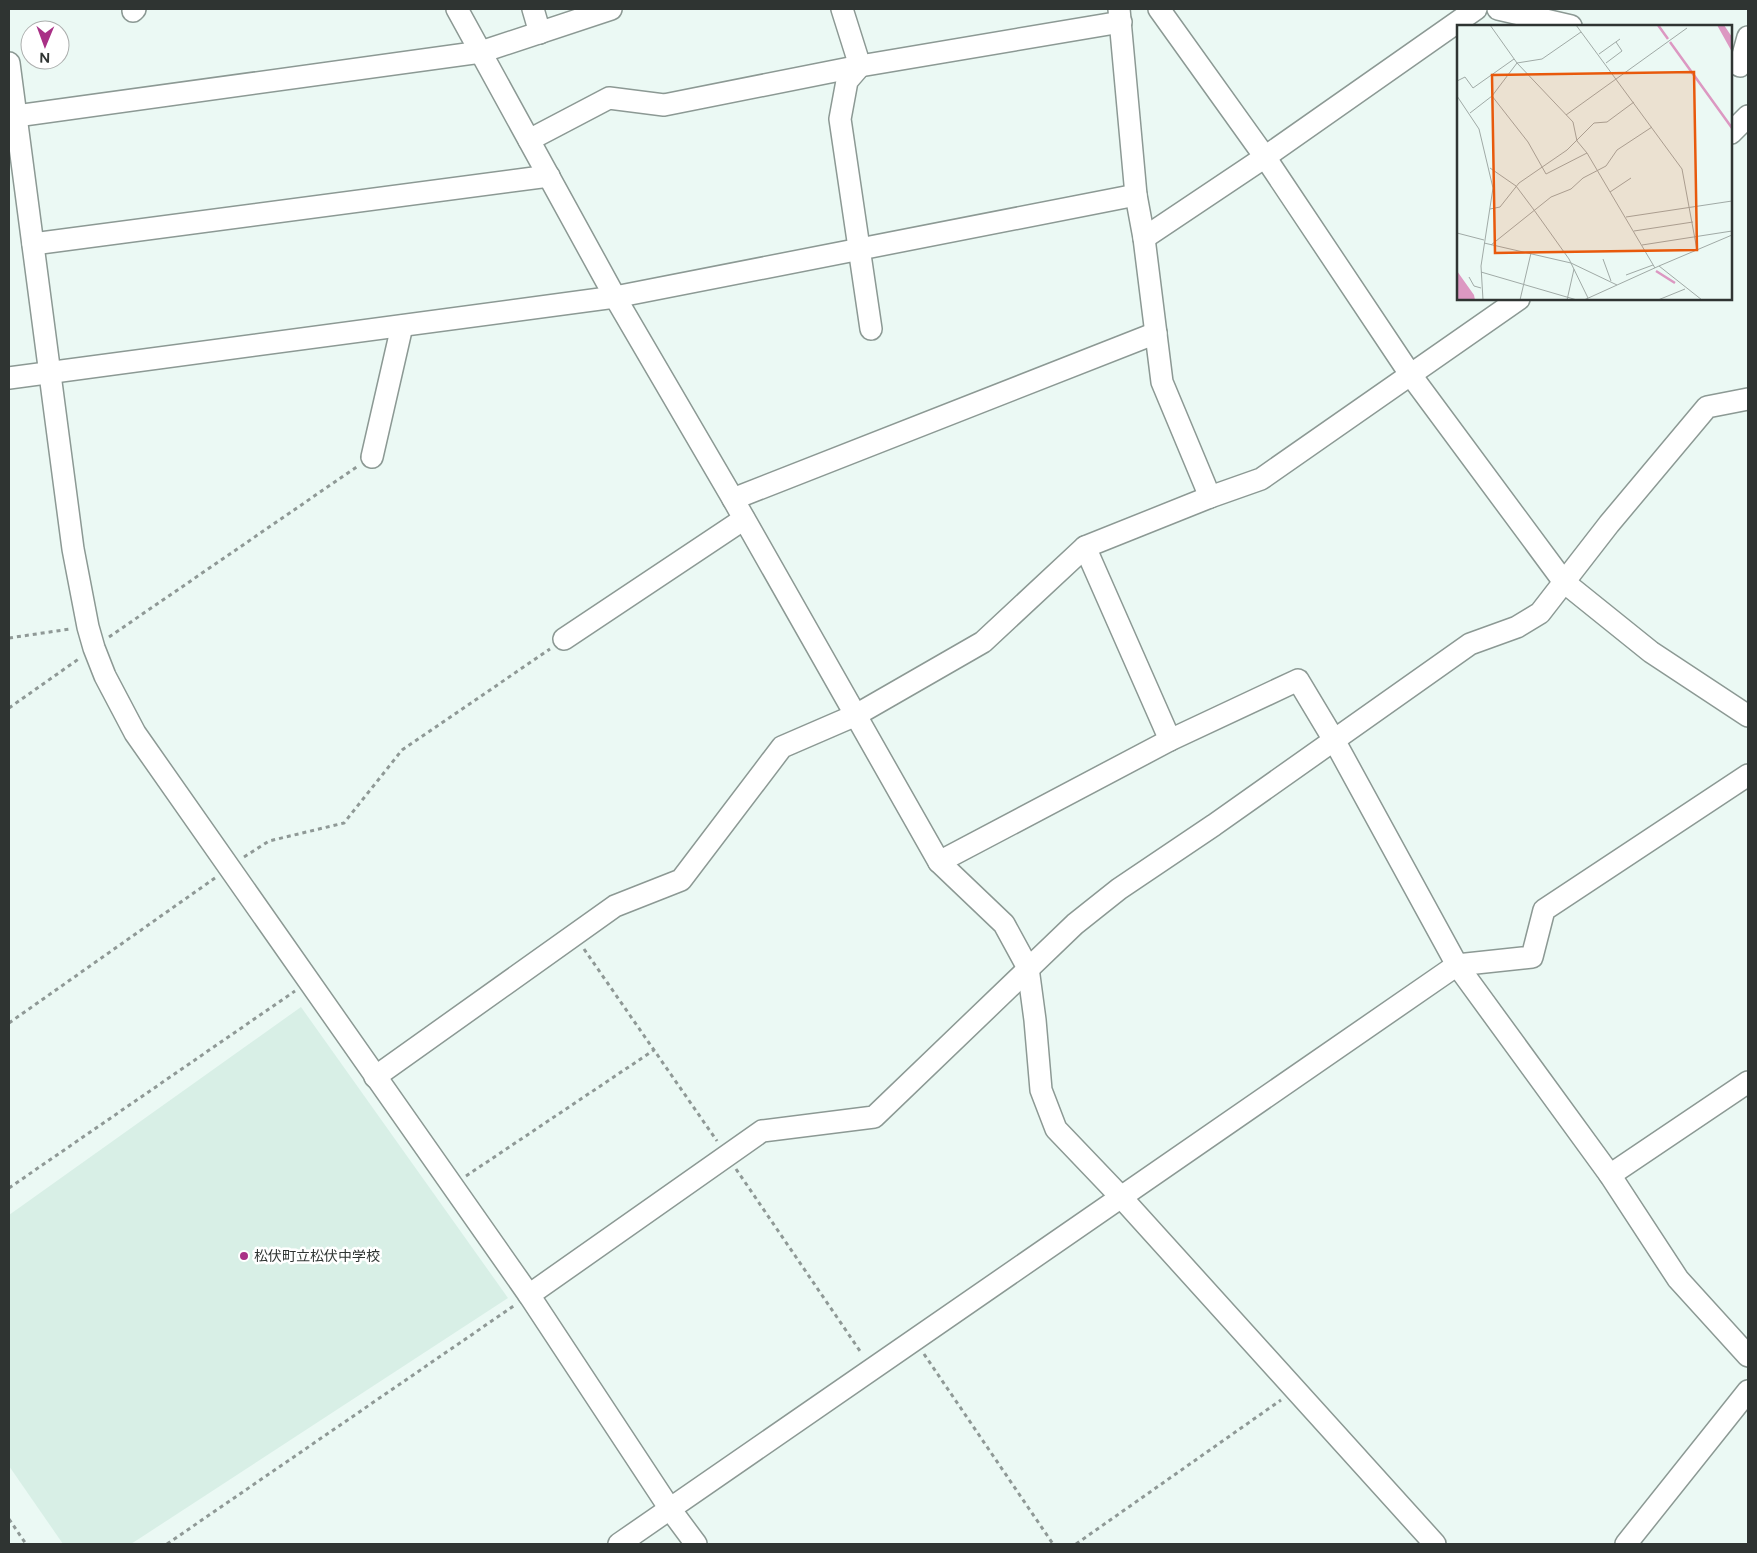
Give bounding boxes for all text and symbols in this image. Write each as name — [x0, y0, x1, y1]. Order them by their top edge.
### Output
north arrow — [20, 20, 70, 70]
inset map — [1457, 25, 1732, 300]
text: N — [39, 49, 50, 66]
place label: 松伏町立松伏中学校 — [254, 1248, 380, 1265]
marker: 松伏町立松伏中学校 — [238, 1250, 250, 1262]

